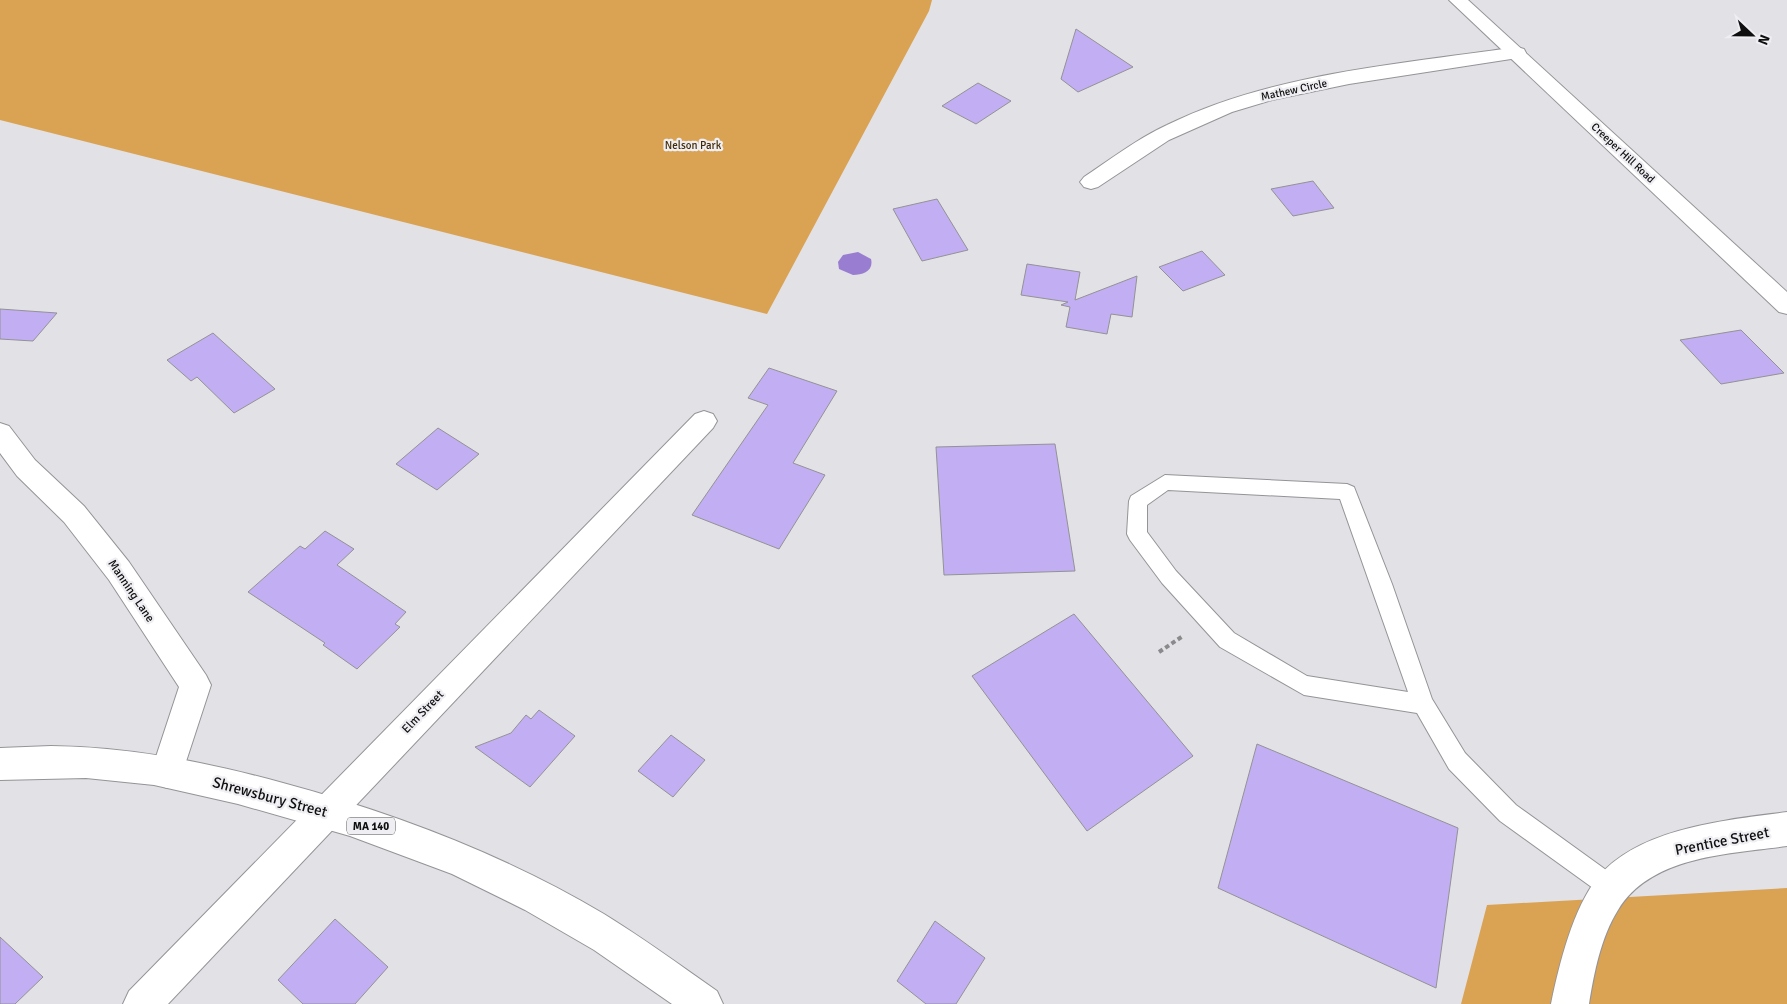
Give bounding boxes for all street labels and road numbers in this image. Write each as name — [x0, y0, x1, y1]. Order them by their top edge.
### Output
street label: Mathew Circle — [1260, 77, 1328, 103]
street label: Creeper Hill Road — [1589, 120, 1658, 186]
street label: Manning Lane — [105, 557, 157, 625]
street label: Elm Street — [399, 687, 447, 737]
street label: Shrewsbury Street — [211, 773, 329, 821]
road number: MA 140 — [347, 818, 395, 834]
street label: Prentice Street — [1673, 823, 1771, 859]

